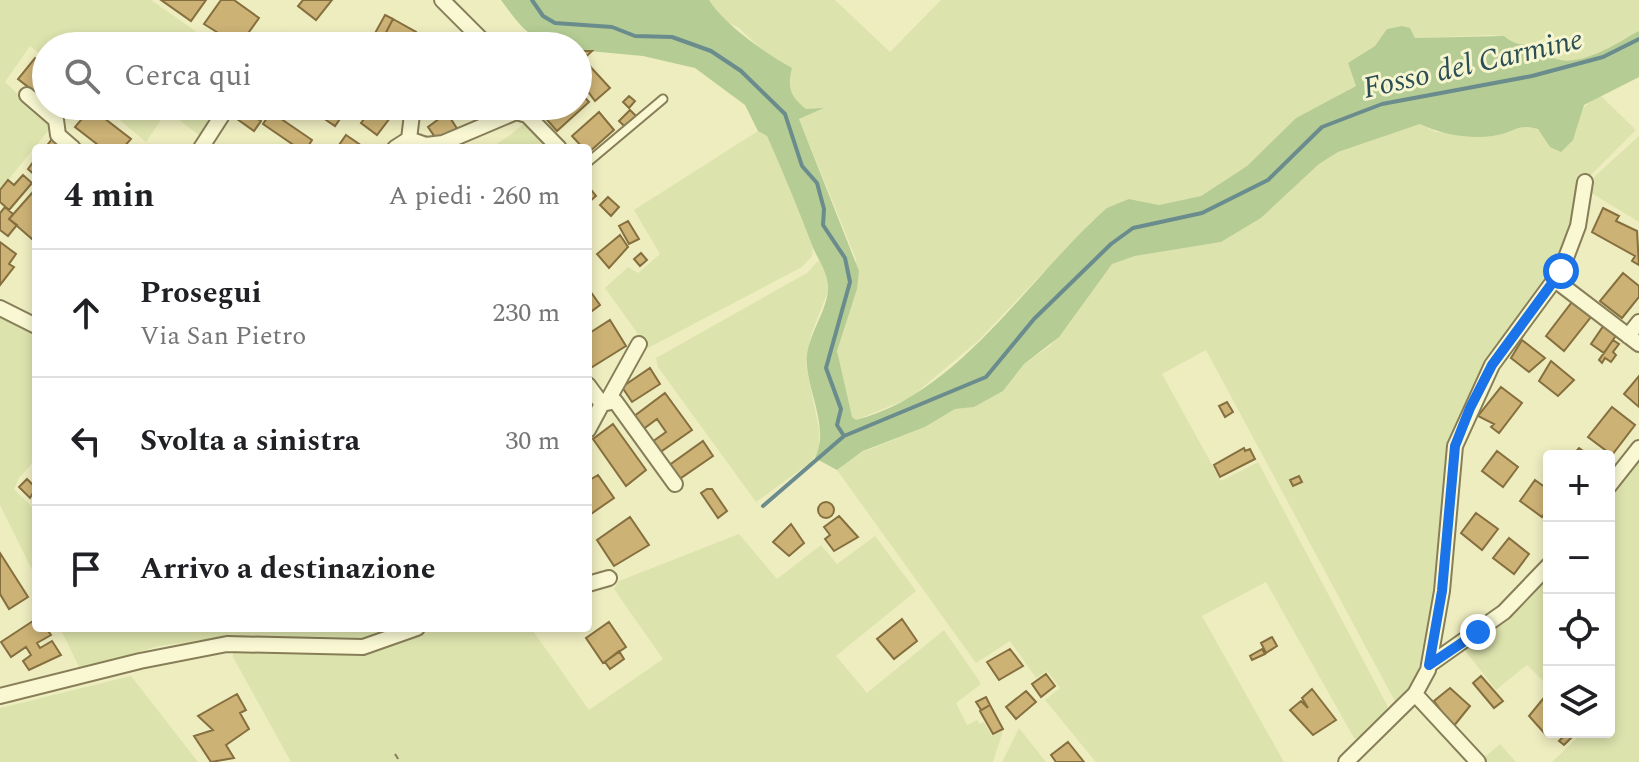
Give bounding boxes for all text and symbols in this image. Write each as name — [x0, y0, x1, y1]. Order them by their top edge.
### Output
water label: Fosso del Carmine — [1358, 16, 1588, 112]
search box — [32, 32, 592, 120]
text: Cerca qui — [124, 53, 252, 99]
icon: search — [60, 54, 104, 98]
text: 4 min — [64, 170, 154, 222]
text: A piedi · 260 m — [389, 176, 560, 216]
route start — [1543, 253, 1579, 289]
text: Prosegui — [140, 270, 261, 316]
icon: ahead — [64, 291, 108, 335]
text: 230 m — [492, 293, 560, 333]
text: Via San Pietro — [140, 316, 306, 356]
text: Svolta a sinistra — [140, 418, 360, 464]
icon: left — [64, 419, 108, 463]
text: 30 m — [505, 421, 560, 461]
map controls — [1543, 450, 1615, 738]
button: + — [1543, 450, 1615, 522]
button: − — [1543, 522, 1615, 594]
text: Arrivo a destinazione — [140, 546, 436, 592]
icon: arrive — [64, 547, 108, 591]
button: locate — [1543, 594, 1615, 666]
route end — [1460, 614, 1496, 650]
button: layers — [1543, 666, 1615, 738]

